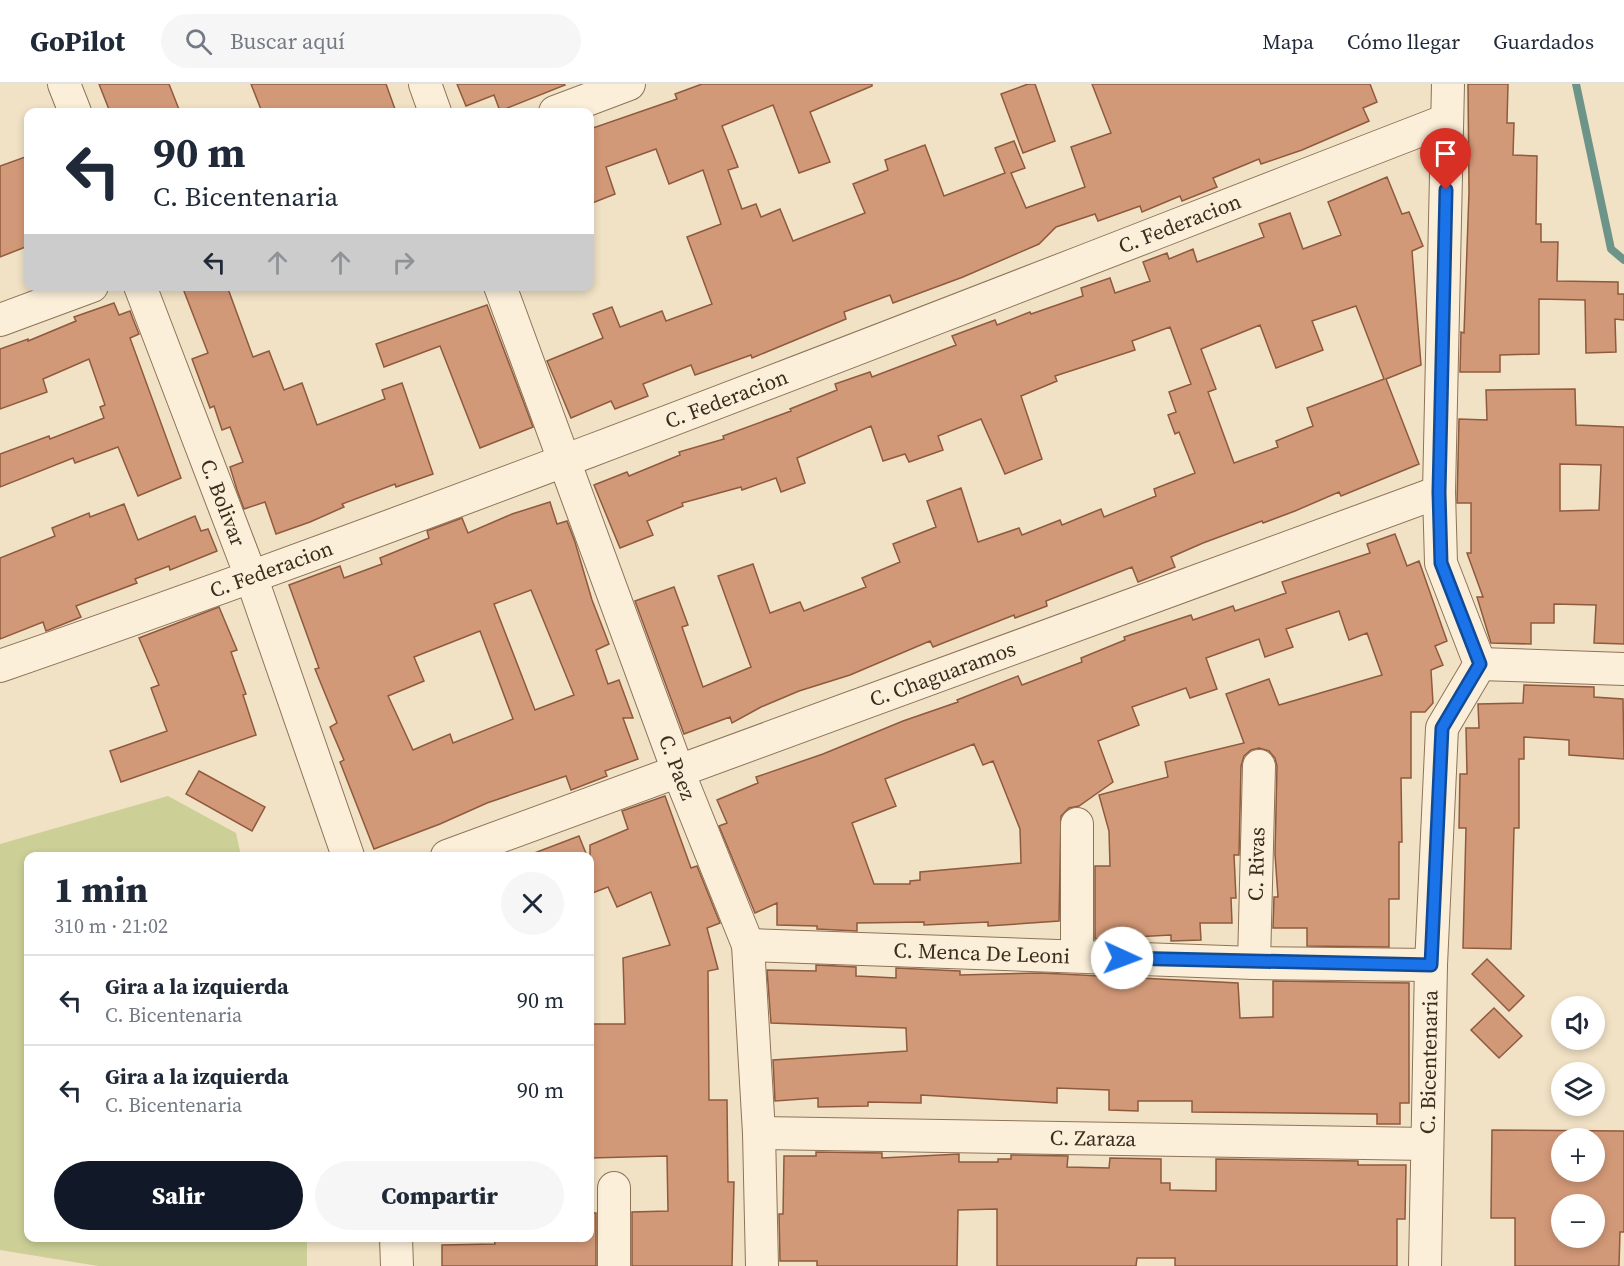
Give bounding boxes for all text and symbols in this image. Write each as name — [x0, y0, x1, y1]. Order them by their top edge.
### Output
search box — [161, 14, 581, 68]
text: GoPilot — [30, 22, 125, 60]
icon: search — [182, 25, 215, 58]
text: Buscar aquí — [230, 26, 345, 56]
text: Mapa — [1262, 27, 1314, 56]
text: Cómo llegar — [1347, 27, 1460, 56]
text: Guardados — [1493, 27, 1594, 56]
text: 90 m — [153, 123, 246, 181]
pin — [1420, 128, 1471, 190]
icon: left — [54, 132, 132, 210]
icon: arrive — [1429, 137, 1462, 170]
text: C. Bicentenaria — [153, 178, 338, 215]
street label: C. Federacion — [1114, 186, 1245, 260]
icon: left — [198, 246, 231, 279]
icon: ahead — [261, 246, 294, 279]
icon: ahead — [324, 246, 357, 279]
icon: right — [387, 246, 420, 279]
street label: C. Federacion — [661, 362, 792, 435]
street label: C. Bolivar — [194, 455, 253, 550]
street label: C. Federacion — [205, 533, 337, 605]
street label: C. Chaguaramos — [866, 634, 1020, 714]
street label: C. Paez — [652, 731, 703, 805]
street label: C. Rivas — [1241, 827, 1271, 901]
text: 1 min — [54, 865, 148, 914]
button: close — [501, 872, 564, 935]
text: 310 m · 21:02 — [54, 912, 168, 940]
position arrow — [1090, 926, 1154, 990]
street label: C. Menca De Leoni — [893, 935, 1071, 970]
text: Gira a la izquierda — [105, 971, 289, 1001]
icon: left — [54, 984, 87, 1017]
text: 90 m — [517, 985, 564, 1015]
street label: C. Bicentenaria — [1413, 989, 1445, 1134]
map controls — [1551, 996, 1605, 1248]
button: sound — [1551, 996, 1605, 1050]
text: C. Bicentenaria — [105, 1001, 242, 1029]
text: Gira a la izquierda — [105, 1061, 289, 1091]
button: layers — [1551, 1062, 1605, 1116]
icon: left — [54, 1074, 87, 1107]
text: 90 m — [517, 1075, 564, 1105]
text: C. Bicentenaria — [105, 1091, 242, 1119]
street label: C. Zaraza — [1050, 1123, 1137, 1153]
button: + — [1551, 1128, 1605, 1182]
button: Salir — [54, 1161, 303, 1230]
button: Compartir — [315, 1161, 564, 1230]
button: − — [1551, 1194, 1605, 1248]

